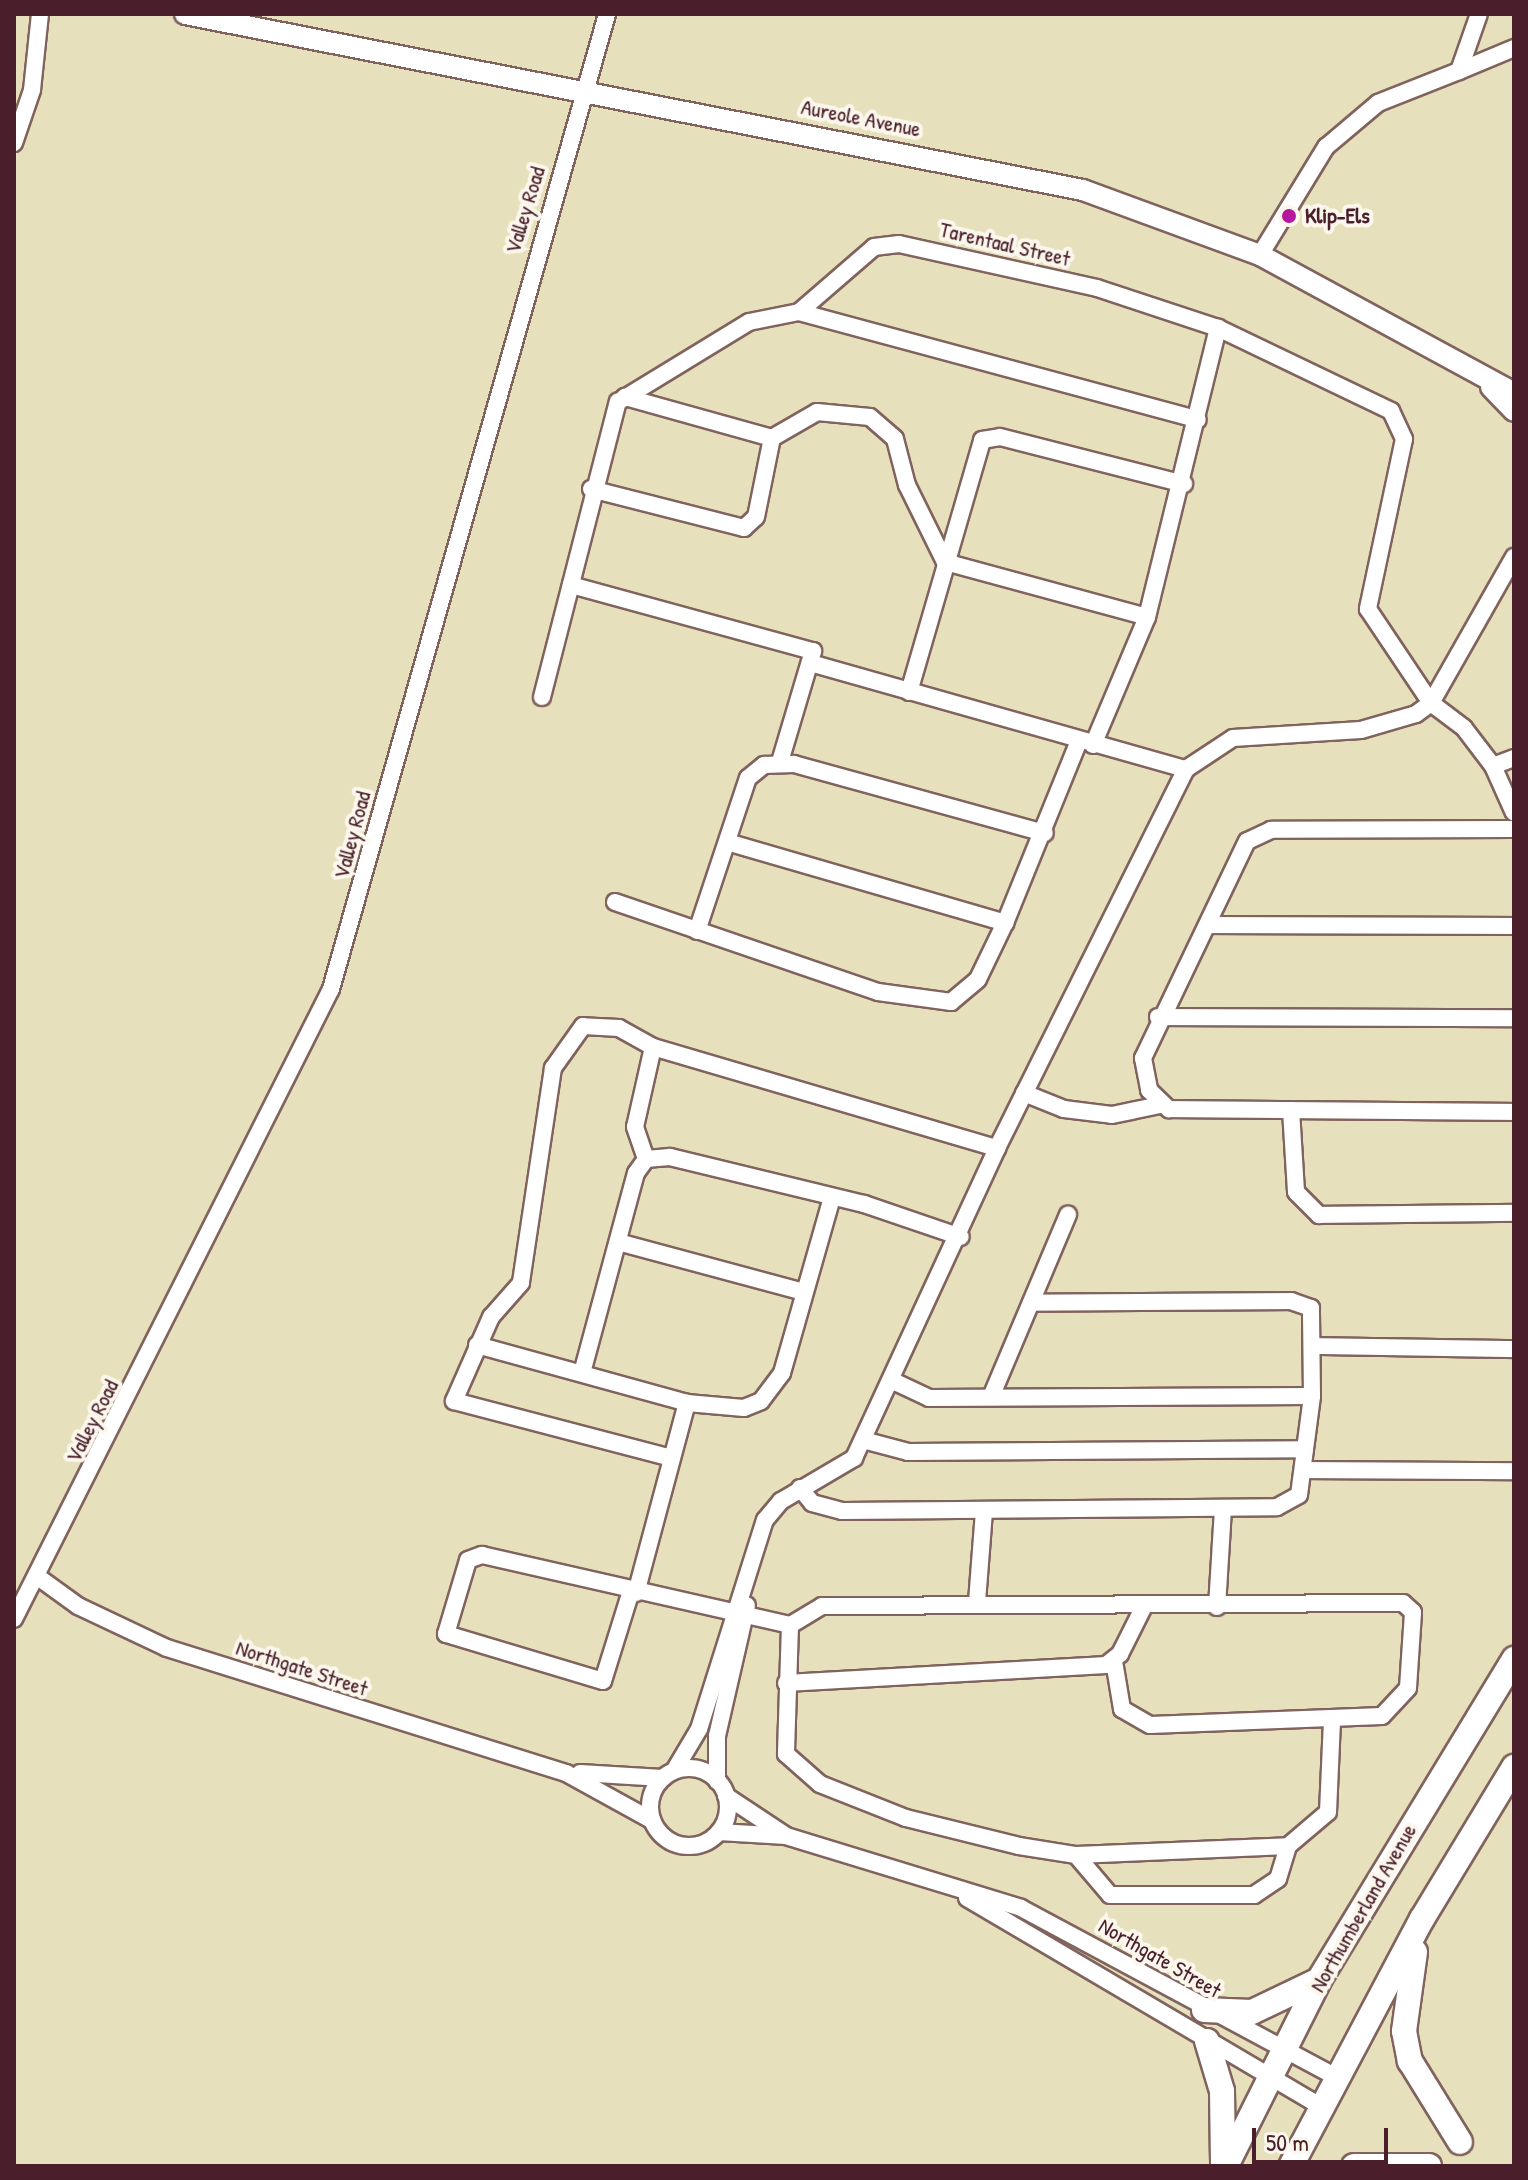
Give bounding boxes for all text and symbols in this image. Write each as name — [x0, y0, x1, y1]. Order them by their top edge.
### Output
street label: Aureole Avenue — [799, 93, 923, 143]
street label: Valley Road — [499, 163, 551, 257]
place label: Klip-Els — [1305, 203, 1370, 229]
marker: Klip-Els — [1280, 207, 1298, 225]
street label: Tarentaal Street — [937, 216, 1073, 272]
street label: Valley Road — [328, 788, 376, 882]
street label: Valley Road — [60, 1375, 124, 1467]
street label: Northgate Street — [233, 1634, 371, 1702]
street label: Northumberland Avenue — [1304, 1819, 1422, 1997]
street label: Northgate Street — [1094, 1912, 1226, 2004]
scale bar — [1256, 2112, 1392, 2162]
text: 50 m — [1266, 2126, 1309, 2158]

